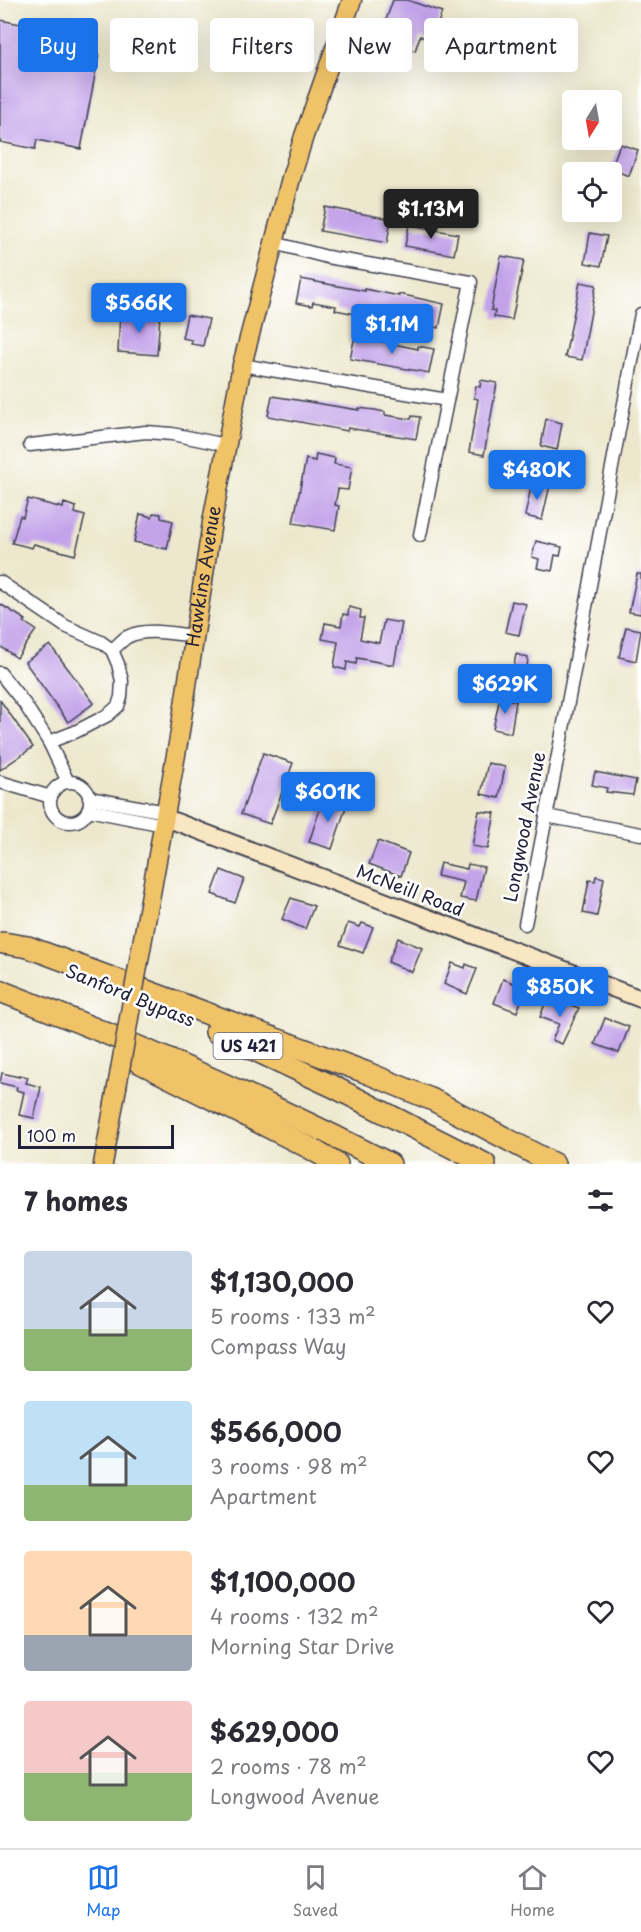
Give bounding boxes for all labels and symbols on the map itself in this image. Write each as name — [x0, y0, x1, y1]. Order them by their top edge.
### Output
north arrow — [562, 90, 622, 150]
pin: $1.13M — [382, 189, 480, 240]
pin: $566K — [97, 283, 181, 334]
pin: $1.1M — [350, 304, 434, 355]
pin: $480K — [495, 450, 579, 501]
street label: Hawkins Avenue — [178, 503, 227, 649]
pin: $629K — [463, 664, 547, 715]
street label: Longwood Avenue — [496, 749, 551, 904]
pin: $601K — [286, 772, 370, 823]
street label: McNeill Road — [353, 857, 468, 922]
street label: Sanford Bypass — [62, 956, 199, 1033]
pin: $850K — [518, 967, 602, 1018]
road number: US 421 — [214, 1033, 282, 1059]
scale bar — [18, 1122, 174, 1150]

